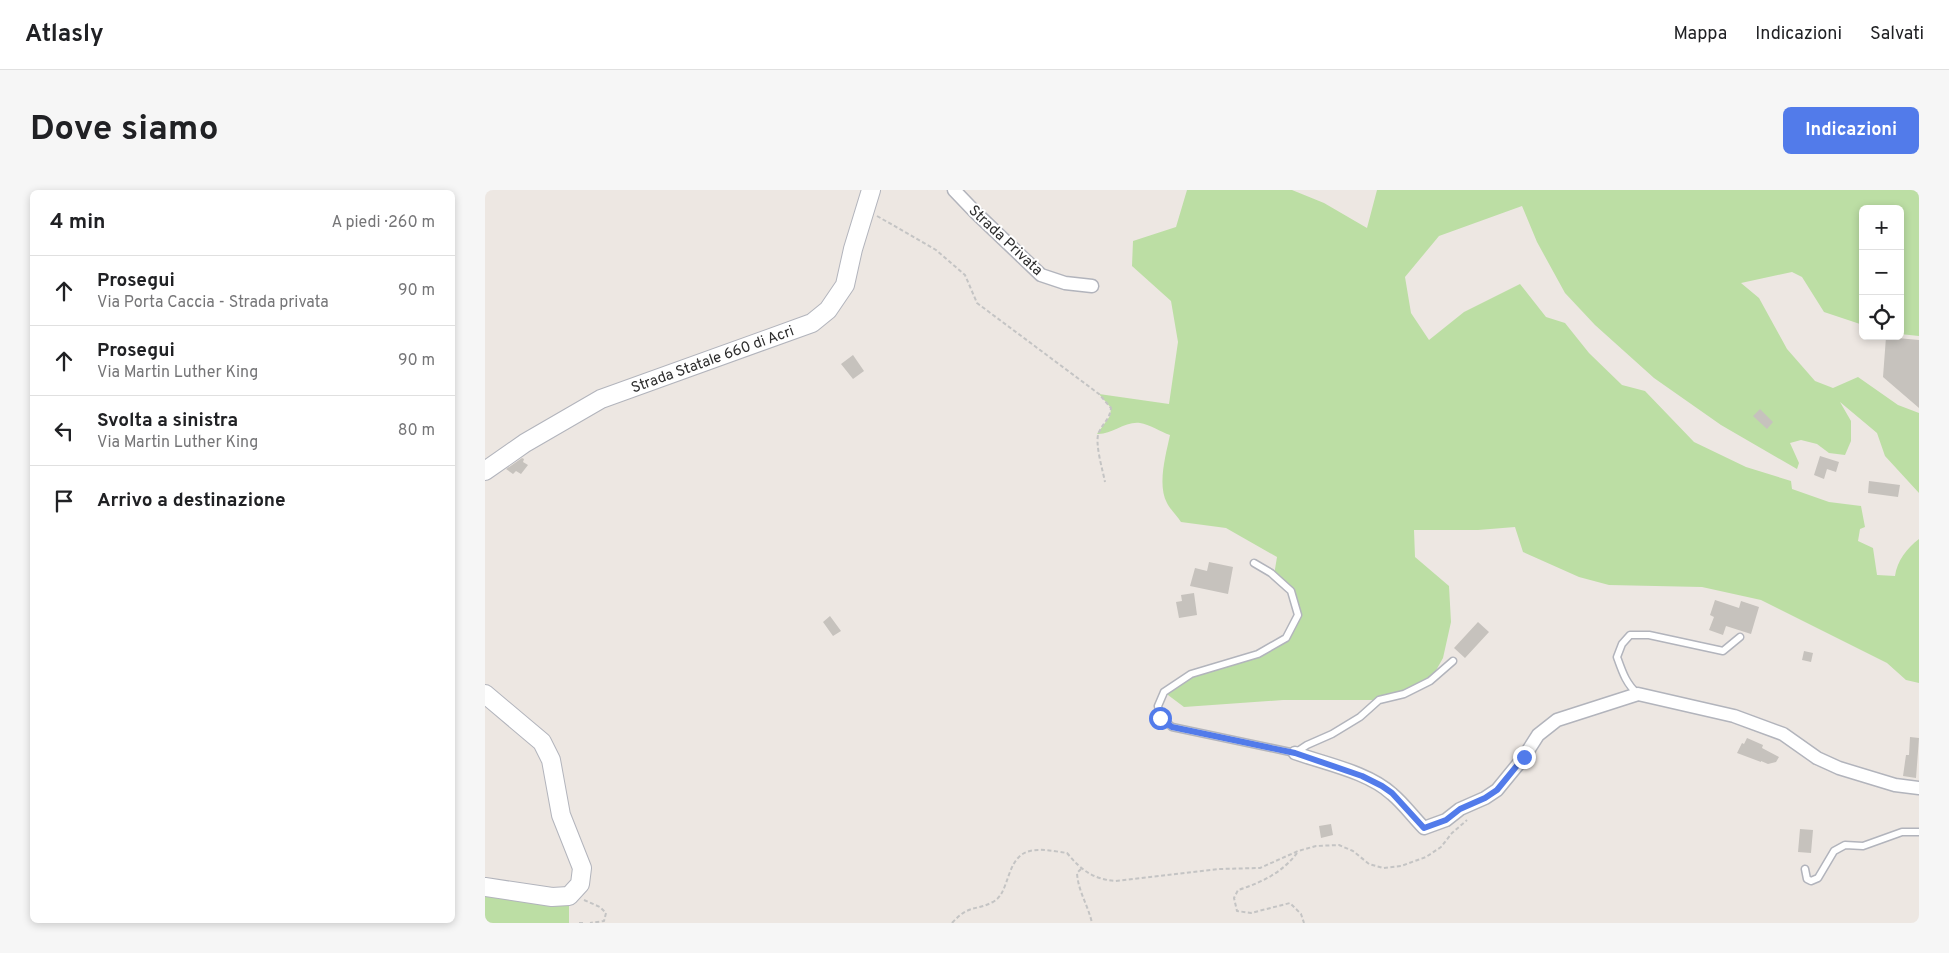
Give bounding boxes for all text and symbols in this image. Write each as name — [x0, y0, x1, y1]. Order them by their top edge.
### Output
text: Atlasly — [25, 20, 104, 50]
text: Mappa — [1674, 23, 1727, 46]
text: Indicazioni — [1755, 23, 1842, 46]
text: Salvati — [1870, 23, 1924, 46]
button: Indicazioni — [1783, 107, 1919, 154]
text: Dove siamo — [30, 108, 219, 152]
street label: Strada Privata — [964, 202, 1046, 280]
map controls — [1859, 205, 1904, 340]
button: + — [1859, 205, 1904, 250]
text: 4 min — [50, 209, 106, 236]
text: A piedi · 260 m — [332, 213, 435, 233]
button: − — [1859, 250, 1904, 295]
text: Prosegui — [97, 269, 175, 293]
icon: ahead — [50, 277, 78, 305]
text: 90 m — [398, 281, 435, 301]
text: Via Porta Caccia - Strada privata — [97, 293, 329, 313]
button: locate — [1859, 295, 1904, 340]
street label: Strada Statale 660 di Acri — [629, 322, 797, 398]
text: Prosegui — [97, 339, 175, 363]
icon: ahead — [50, 347, 78, 375]
text: 90 m — [398, 351, 435, 371]
text: Via Martin Luther King — [97, 363, 258, 383]
text: Svolta a sinistra — [97, 409, 238, 433]
icon: left — [50, 417, 78, 445]
text: 80 m — [398, 421, 435, 441]
text: Via Martin Luther King — [97, 433, 258, 453]
icon: arrive — [50, 487, 78, 515]
text: Arrivo a destinazione — [97, 489, 286, 513]
route start — [1149, 707, 1172, 730]
route end — [1513, 746, 1536, 769]

